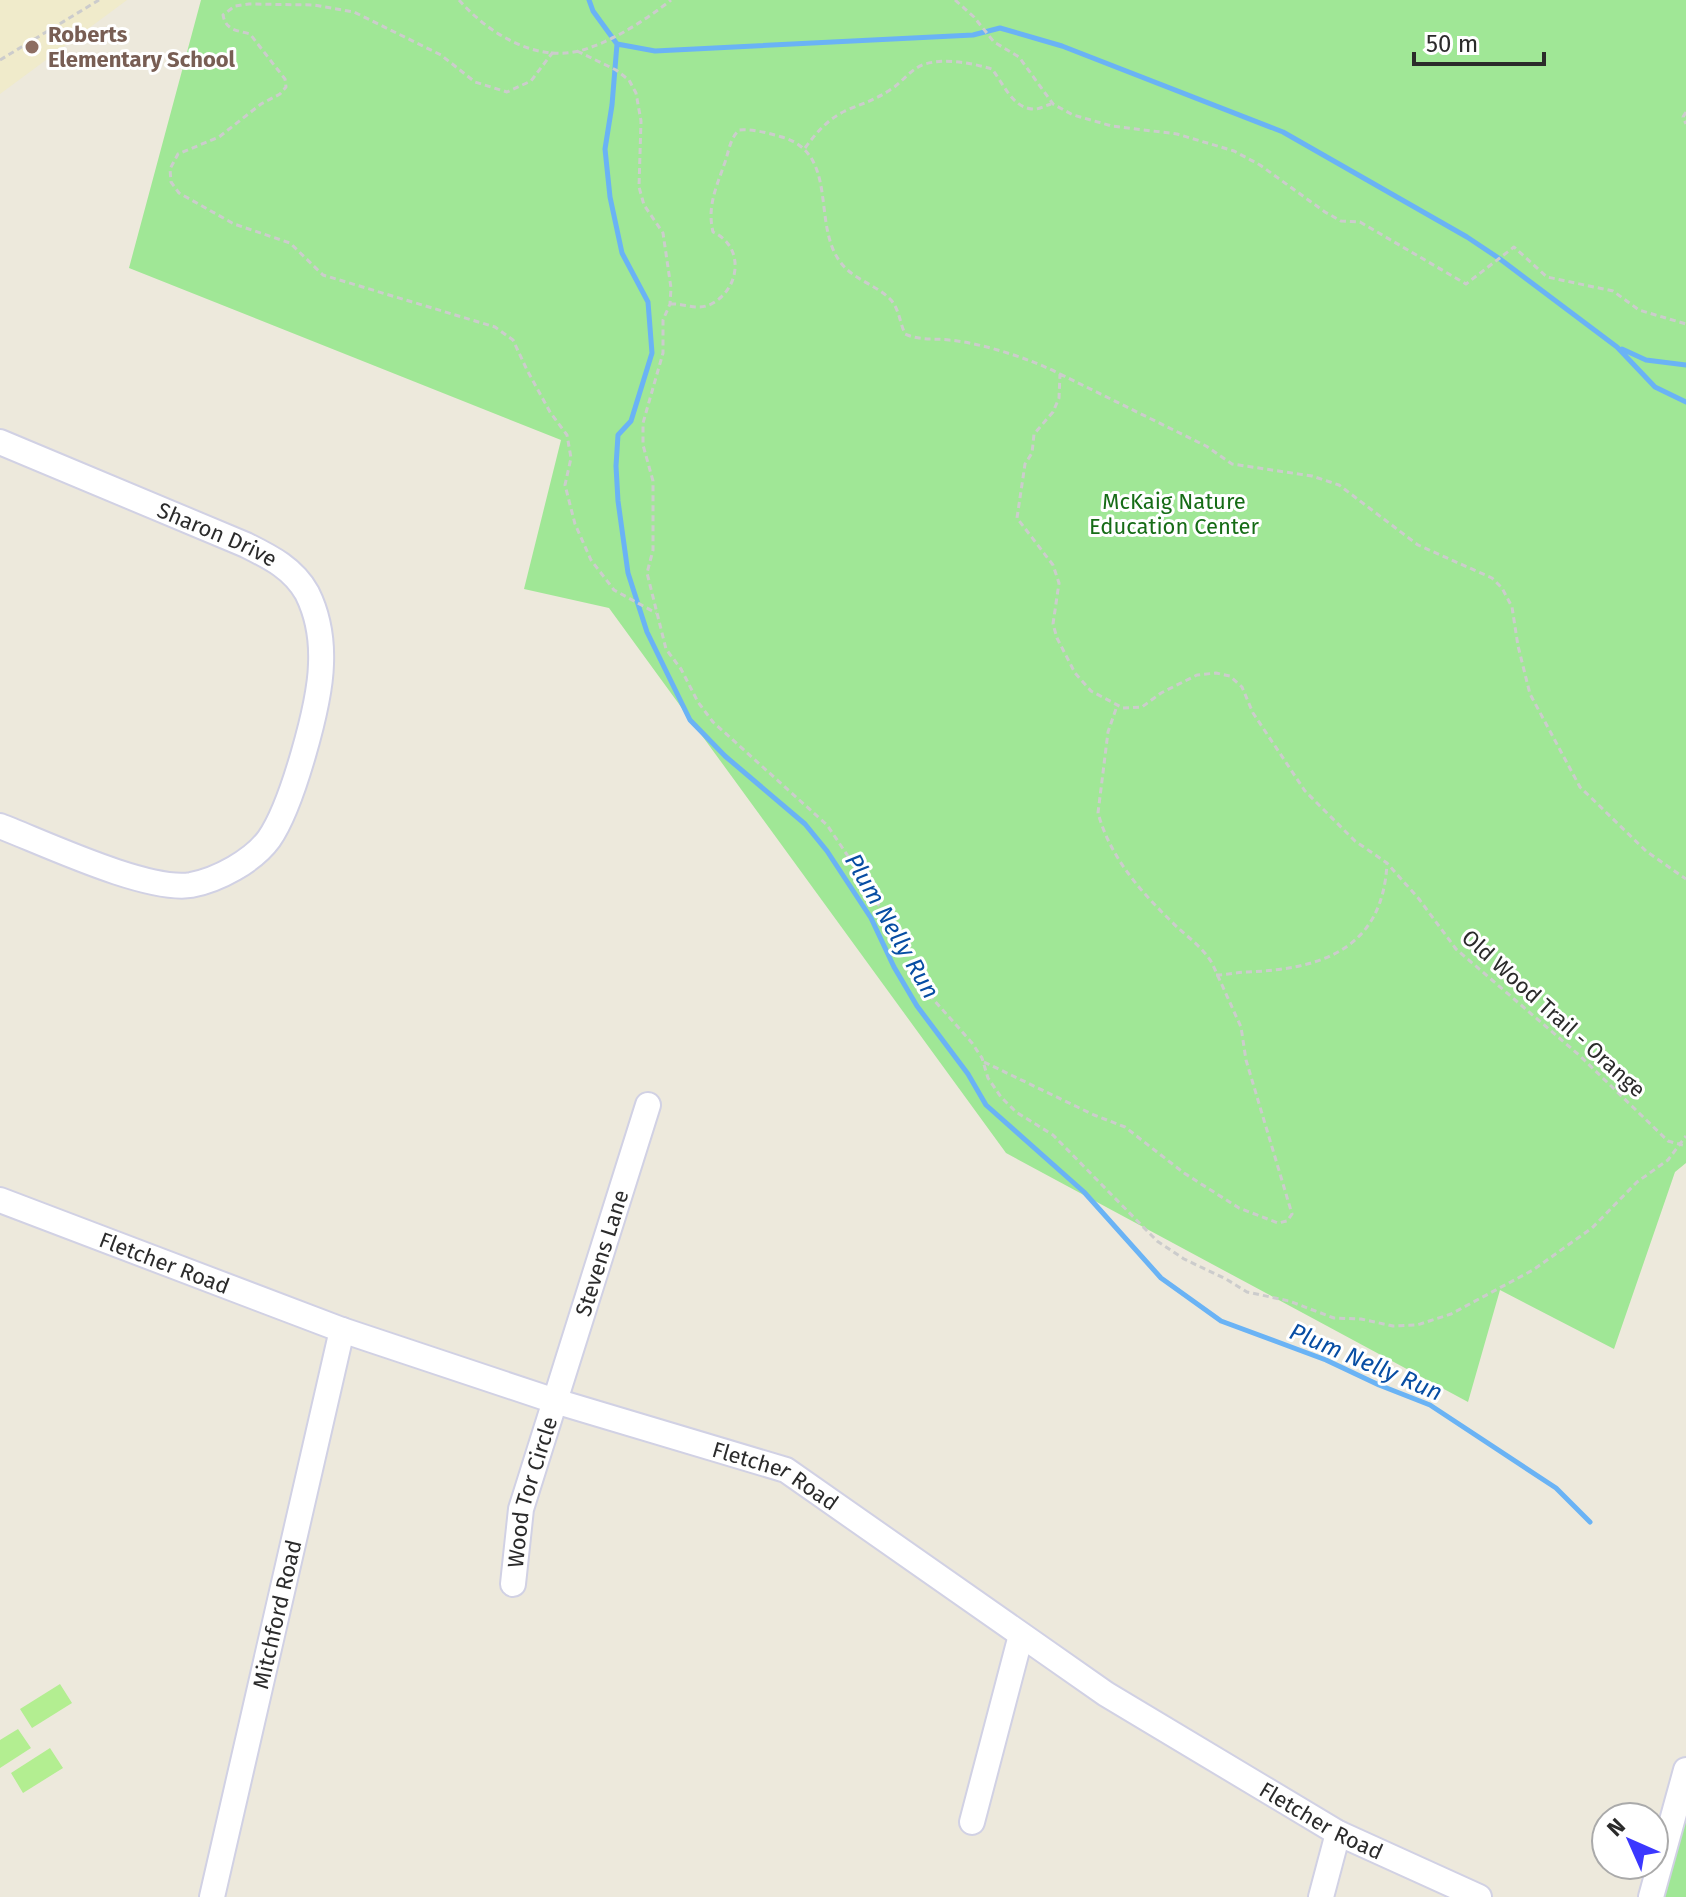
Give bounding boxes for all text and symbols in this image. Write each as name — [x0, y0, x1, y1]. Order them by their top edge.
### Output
scale bar — [1414, 16, 1544, 66]
place label: Roberts Elementary School — [48, 21, 236, 73]
text: 50 m — [1426, 30, 1478, 58]
marker: Roberts Elementary School — [23, 38, 41, 56]
park label: McKaig Nature Education Center — [1089, 488, 1260, 540]
street label: Sharon Drive — [153, 496, 282, 573]
water label: Plum Nelly Run — [839, 848, 945, 1004]
street label: Old Wood Trail - Orange — [1456, 924, 1651, 1103]
street label: Stevens Lane — [570, 1186, 635, 1319]
street label: Fletcher Road — [95, 1226, 233, 1300]
water label: Plum Nelly Run — [1285, 1317, 1447, 1407]
street label: Wood Tor Circle — [502, 1413, 563, 1569]
street label: Fletcher Road — [709, 1436, 843, 1516]
street label: Mitchford Road — [247, 1537, 307, 1692]
street label: Fletcher Road — [1254, 1776, 1387, 1866]
north arrow — [1590, 1801, 1670, 1881]
text: N — [1602, 1813, 1631, 1842]

